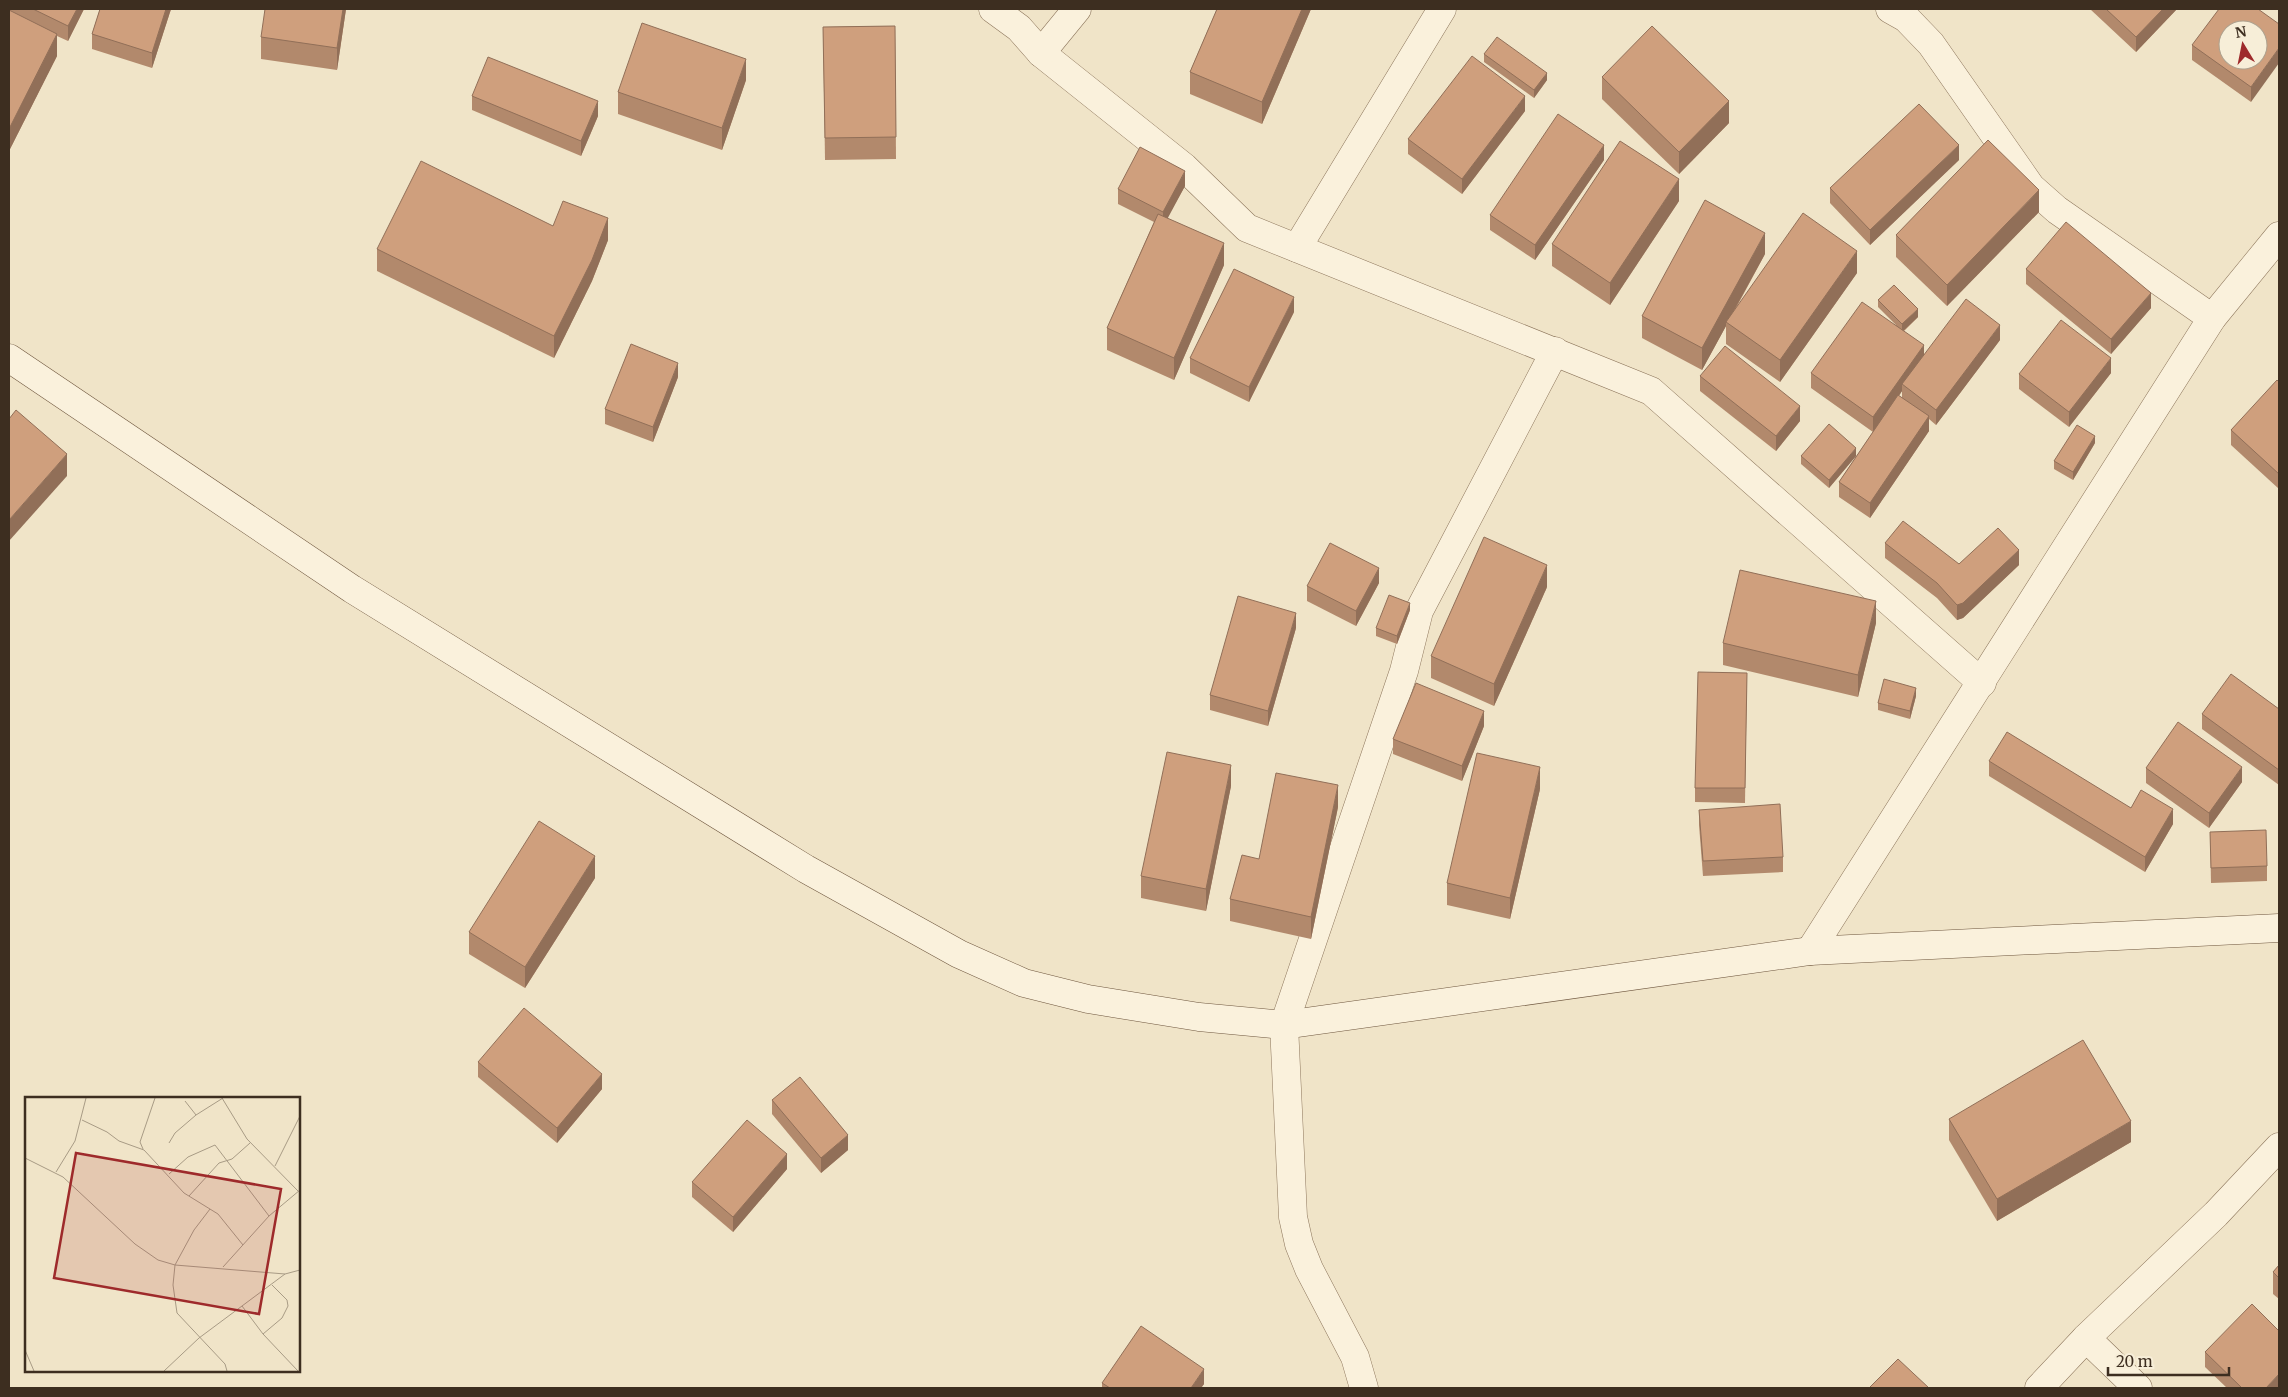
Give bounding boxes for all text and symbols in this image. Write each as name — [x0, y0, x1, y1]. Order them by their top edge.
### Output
north arrow — [2218, 20, 2268, 70]
text: N — [2234, 22, 2248, 42]
inset map — [25, 1097, 300, 1372]
scale bar — [2108, 1344, 2229, 1376]
text: 20 m — [2116, 1352, 2153, 1371]

